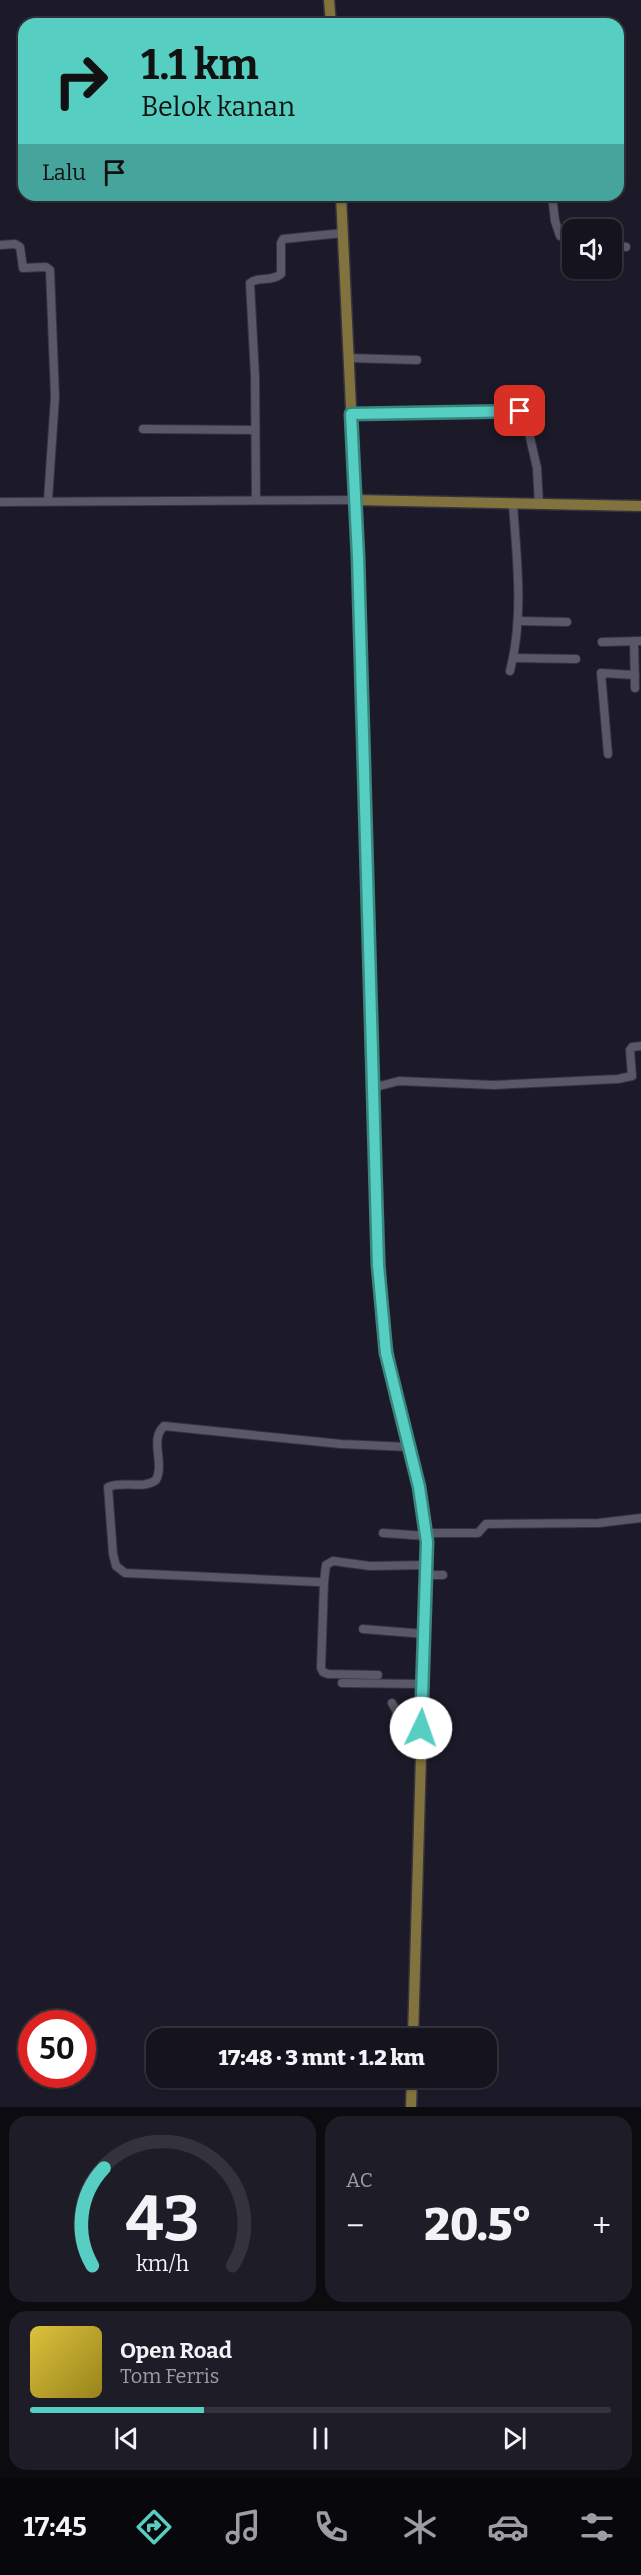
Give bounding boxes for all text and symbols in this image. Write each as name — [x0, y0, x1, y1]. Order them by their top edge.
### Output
text: 1.1 km — [141, 40, 259, 90]
icon: right — [42, 42, 120, 120]
text: Belok kanan — [141, 91, 295, 123]
icon: arrive — [98, 156, 131, 189]
text: Lalu — [42, 159, 86, 186]
map controls — [562, 219, 622, 279]
button: sound — [562, 219, 622, 279]
pin — [494, 385, 545, 436]
icon: arrive — [503, 394, 536, 427]
position arrow — [389, 1696, 453, 1760]
speed limit sign: 50 — [18, 2010, 96, 2088]
text: 17:48 · 3 mnt · 1.2 km — [218, 2044, 425, 2071]
text: AC — [346, 2168, 373, 2192]
text: 43 — [126, 2182, 199, 2257]
text: 20.5° — [424, 2198, 532, 2252]
text: − — [346, 2206, 364, 2246]
text: + — [592, 2206, 611, 2246]
text: km/h — [136, 2251, 189, 2277]
text: Open Road — [120, 2337, 232, 2364]
text: Tom Ferris — [120, 2364, 219, 2388]
icon: previous — [110, 2422, 143, 2455]
icon: pause — [304, 2422, 337, 2455]
icon: next — [498, 2422, 531, 2455]
icon: directions — [133, 2506, 175, 2548]
icon: music — [222, 2506, 264, 2548]
icon: phone — [310, 2506, 352, 2548]
icon: climate — [399, 2506, 441, 2548]
icon: car — [487, 2506, 529, 2548]
icon: filters — [576, 2506, 618, 2548]
text: 17:45 — [23, 2511, 87, 2543]

